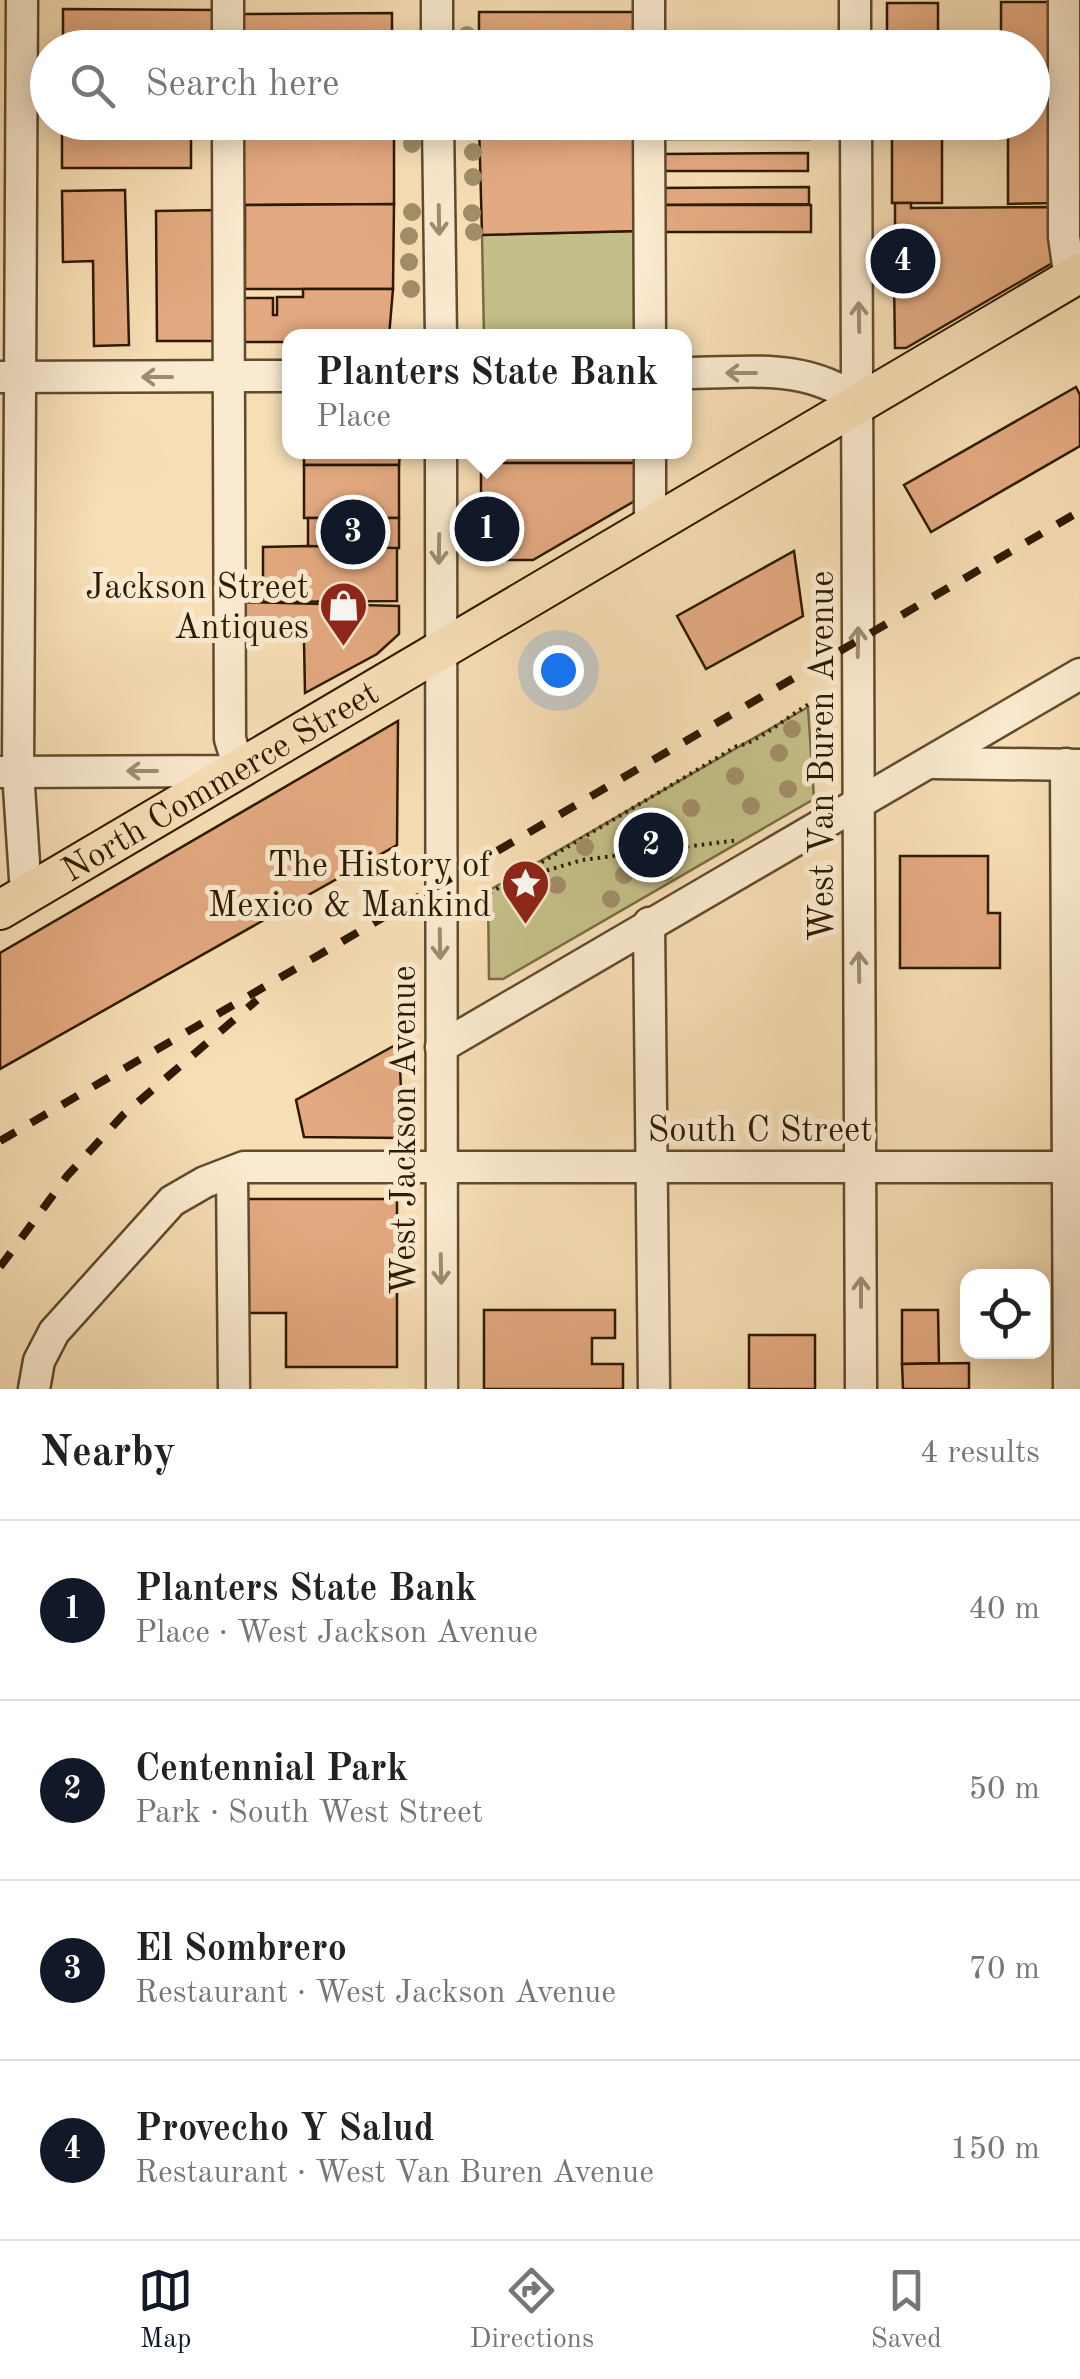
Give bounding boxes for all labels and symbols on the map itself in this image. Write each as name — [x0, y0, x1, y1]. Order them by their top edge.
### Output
one-way arrow — [430, 203, 449, 235]
pin: 4 — [870, 224, 936, 298]
one-way arrow — [850, 301, 869, 333]
one-way arrow — [726, 364, 758, 382]
one-way arrow — [142, 368, 174, 386]
pin: 1 — [454, 492, 520, 566]
pin: 3 — [320, 494, 386, 570]
one-way arrow — [430, 532, 449, 564]
place label: Jackson Street Antiques — [85, 571, 309, 646]
street label: West Van Buren Avenue — [806, 571, 841, 941]
shop icon: Jackson Street Antiques — [318, 580, 370, 648]
one-way arrow — [849, 626, 868, 658]
your location — [533, 645, 584, 696]
street label: North Commerce Street — [57, 676, 385, 889]
one-way arrow — [127, 762, 159, 781]
pin: 2 — [618, 808, 684, 882]
place label: The History of Mexico & Mankind — [208, 849, 492, 924]
place icon: The History of Mexico & Mankind — [500, 858, 552, 926]
one-way arrow — [430, 927, 449, 959]
one-way arrow — [849, 951, 868, 983]
street label: West Jackson Avenue — [388, 965, 423, 1295]
street label: South C Street — [648, 1114, 872, 1149]
one-way arrow — [431, 1252, 450, 1284]
one-way arrow — [852, 1276, 870, 1308]

